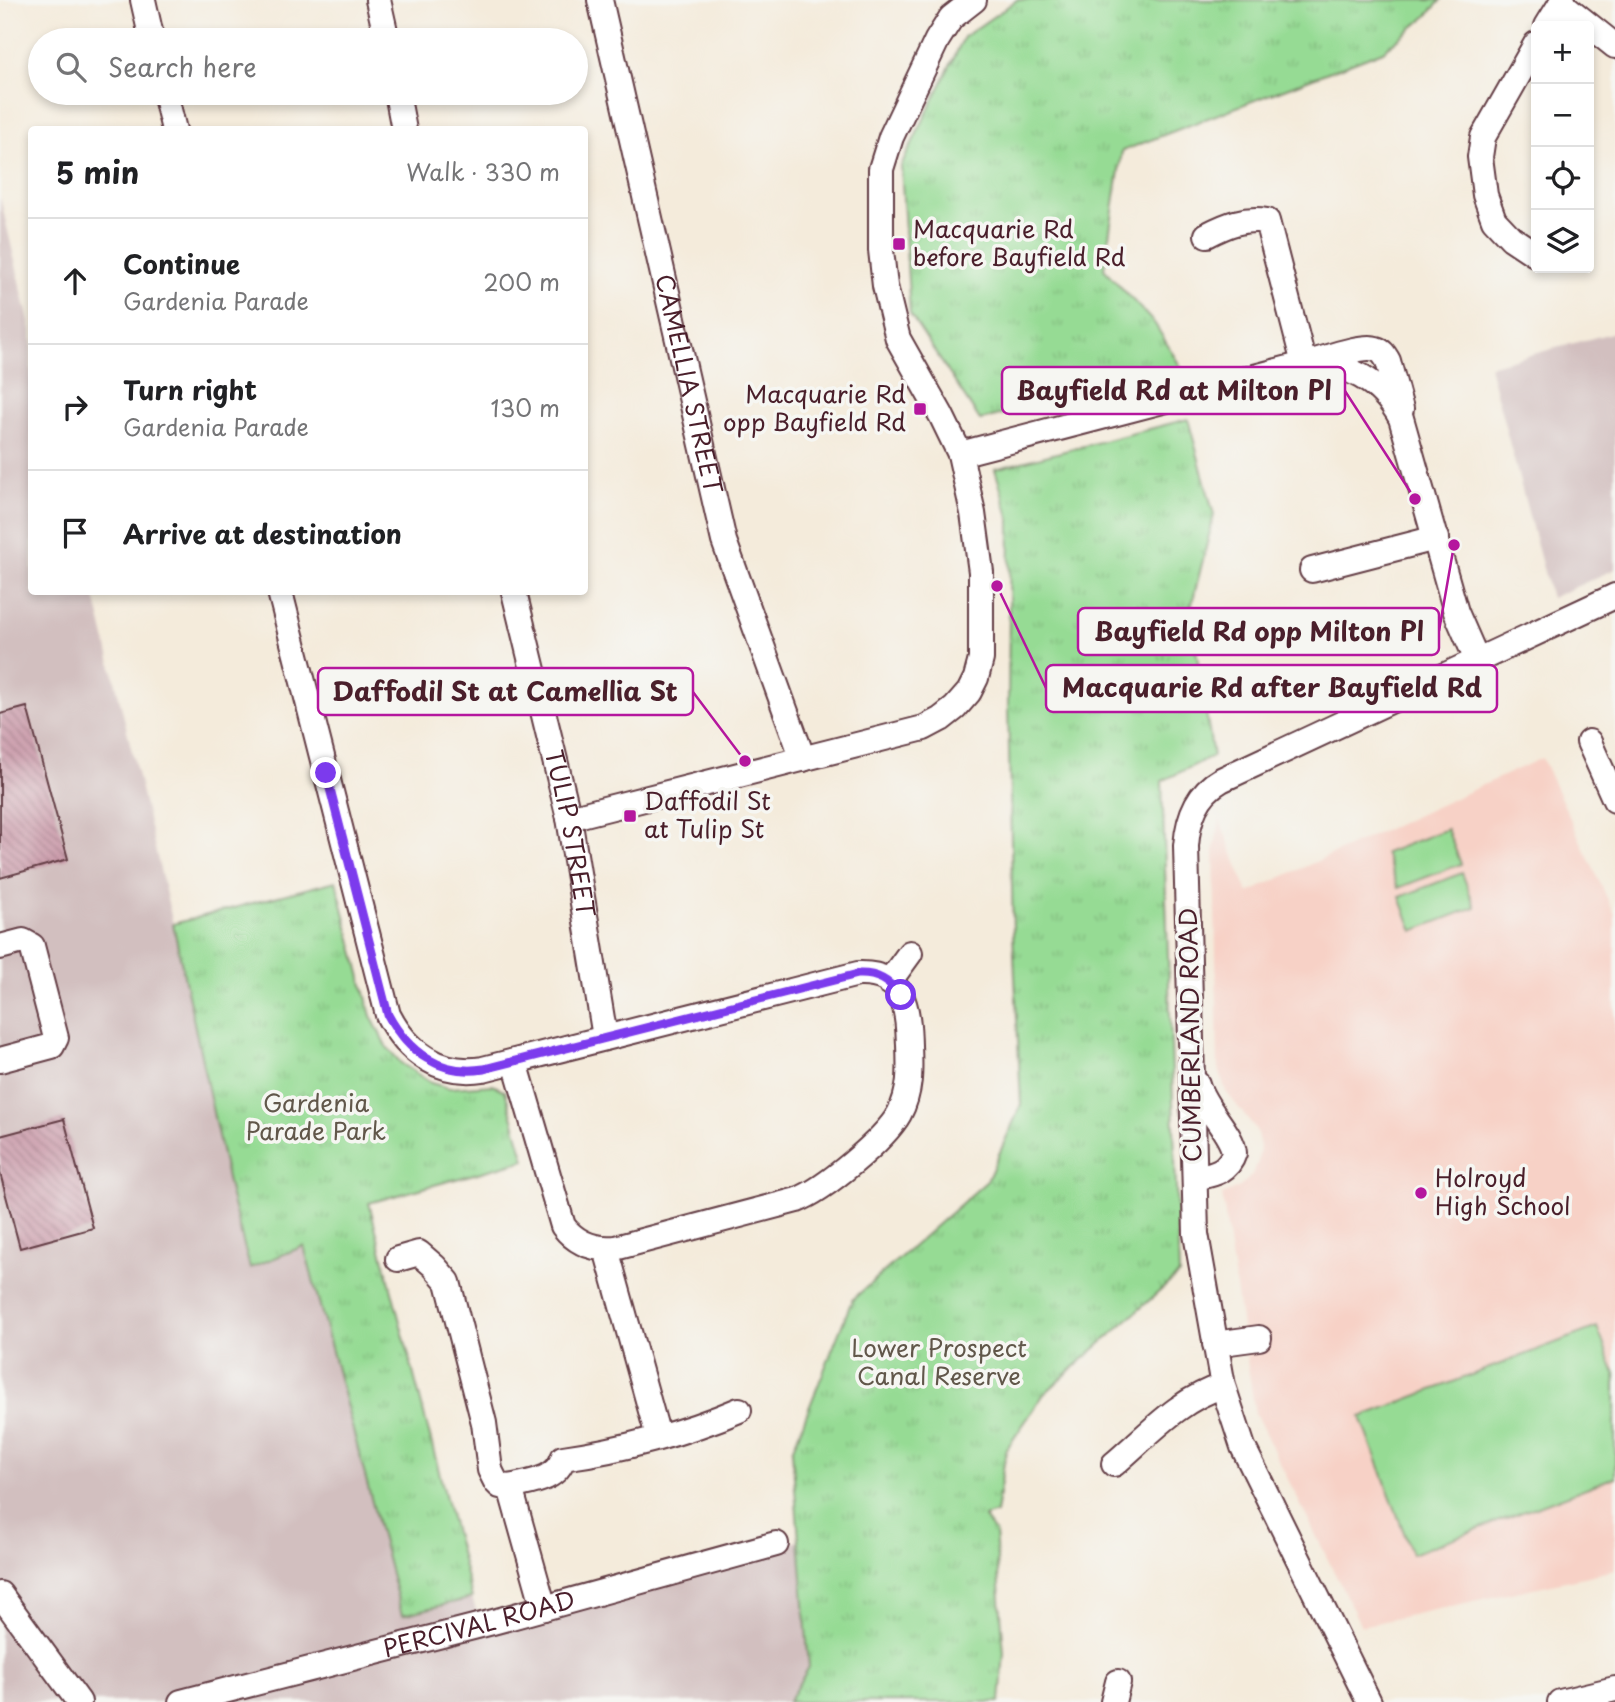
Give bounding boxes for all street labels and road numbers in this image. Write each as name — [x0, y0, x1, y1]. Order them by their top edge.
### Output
street label: CAMELLIA STREET — [647, 270, 733, 498]
street label: TULIP STREET — [537, 746, 605, 920]
street label: CUMBERLAND ROAD — [1169, 907, 1209, 1163]
street label: PERCIVAL ROAD — [379, 1580, 579, 1666]

